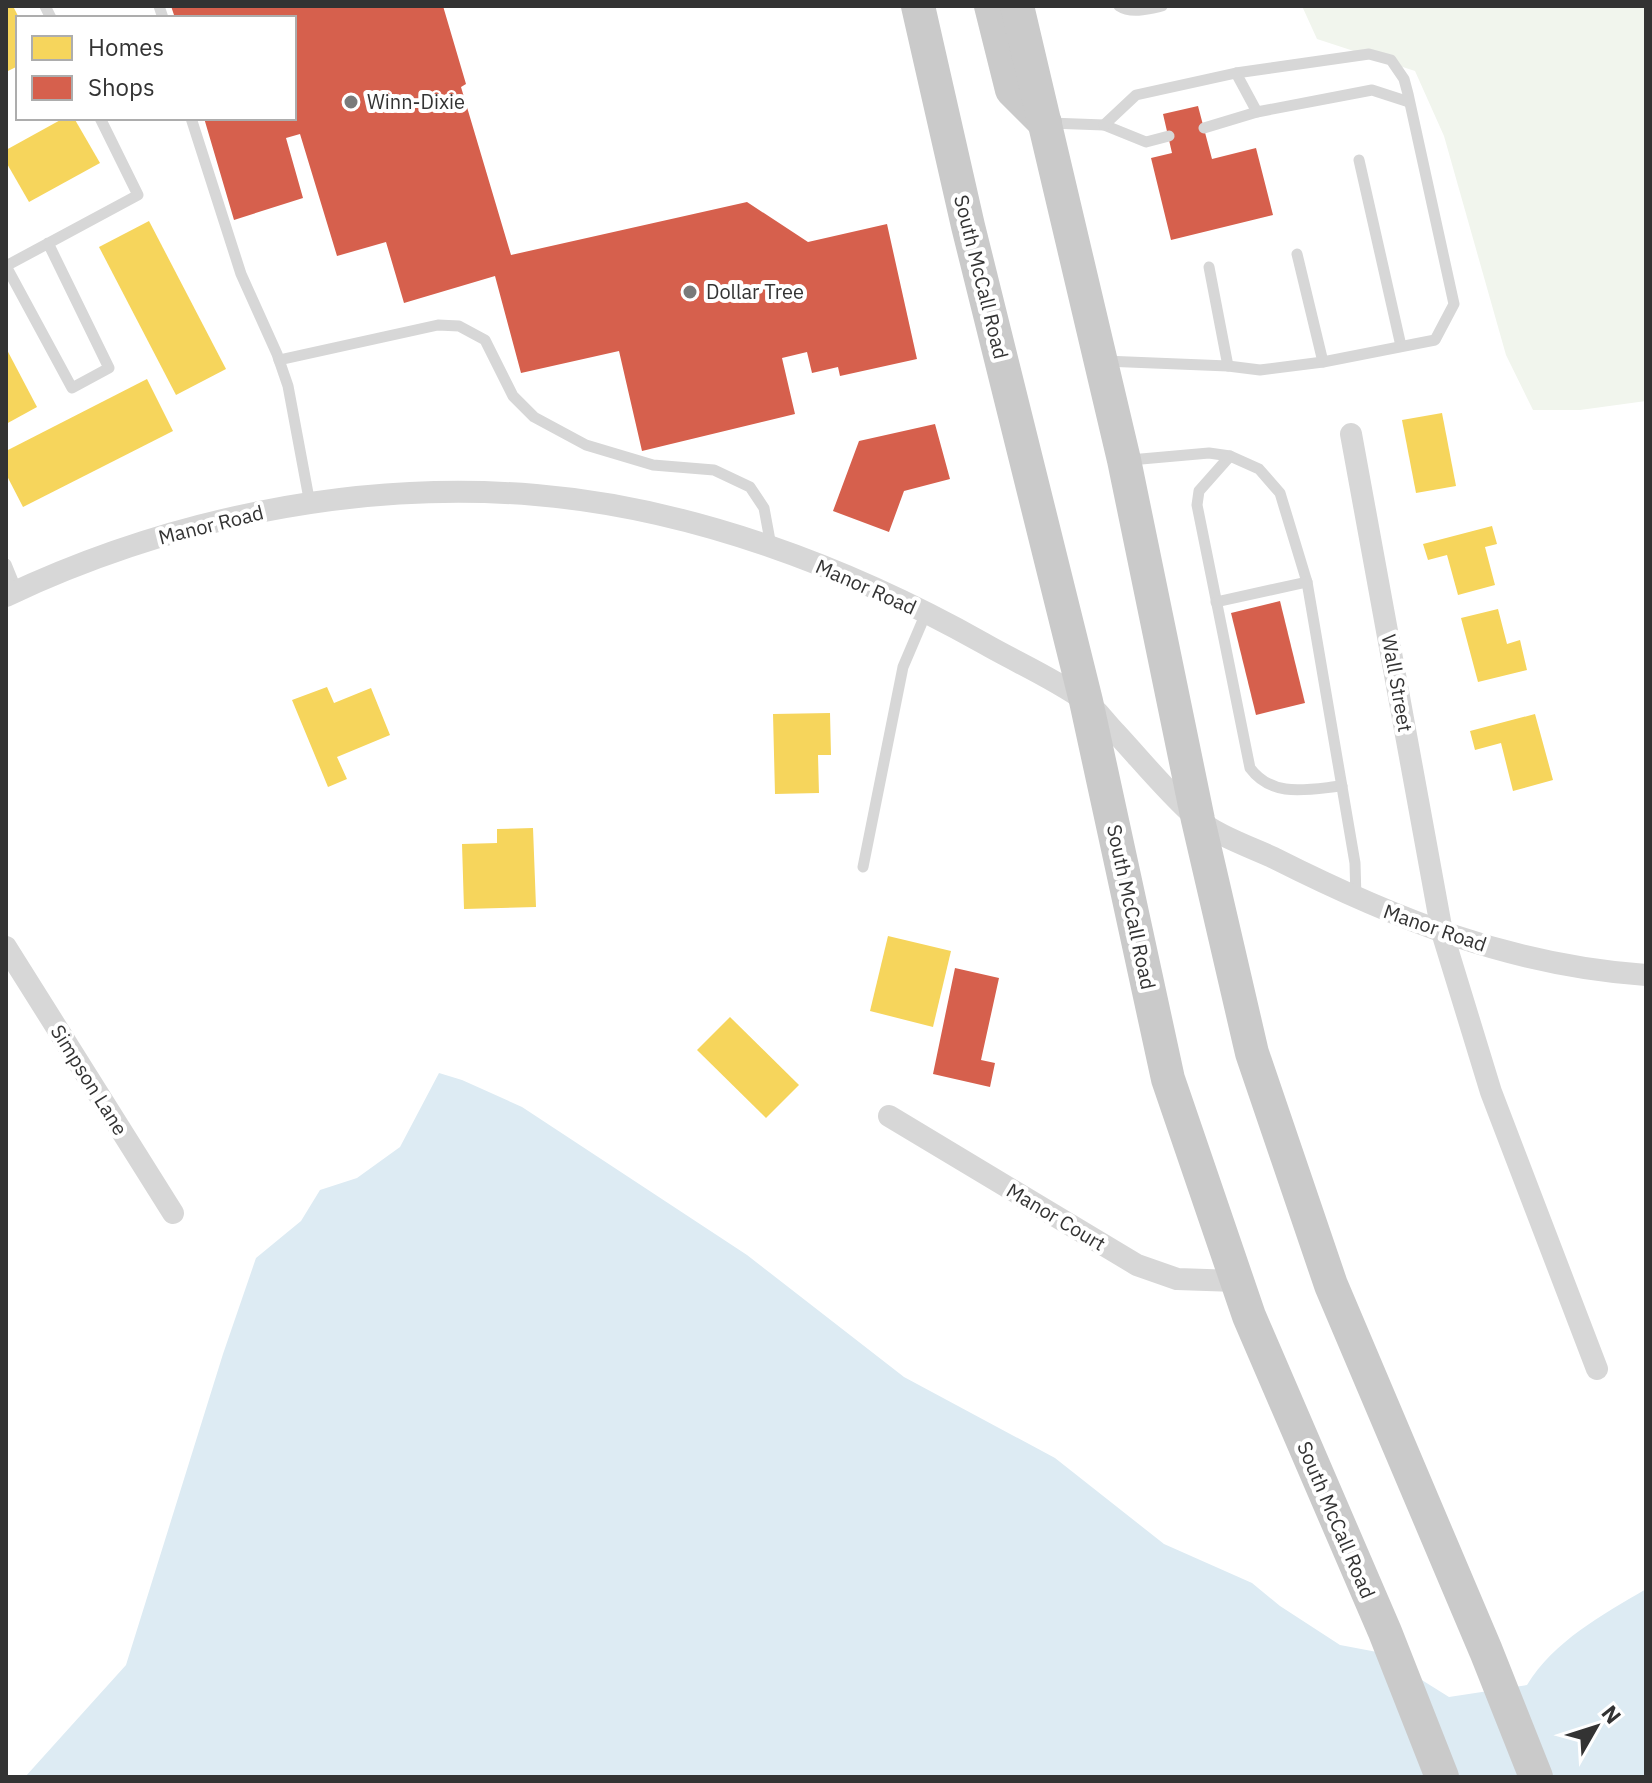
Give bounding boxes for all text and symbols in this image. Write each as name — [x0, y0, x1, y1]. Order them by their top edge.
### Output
legend — [16, 16, 296, 120]
text: Homes — [88, 31, 164, 63]
text: Shops — [88, 71, 155, 103]
place label: Winn-Dixie — [367, 88, 465, 115]
marker: Winn-Dixie — [342, 93, 360, 111]
street label: South McCall Road — [948, 192, 1015, 362]
place label: Dollar Tree — [706, 278, 804, 305]
marker: Dollar Tree — [681, 283, 699, 301]
street label: Manor Road — [155, 498, 266, 551]
street label: Manor Road — [812, 552, 921, 621]
street label: Wall Street — [1376, 632, 1419, 734]
street label: South McCall Road — [1101, 822, 1162, 992]
street label: Manor Road — [1380, 897, 1490, 958]
street label: Simpson Lane — [45, 1019, 134, 1140]
street label: Manor Court — [1002, 1176, 1111, 1257]
street label: South McCall Road — [1291, 1437, 1382, 1602]
north arrow — [1556, 1687, 1636, 1767]
text: N — [1596, 1699, 1628, 1729]

